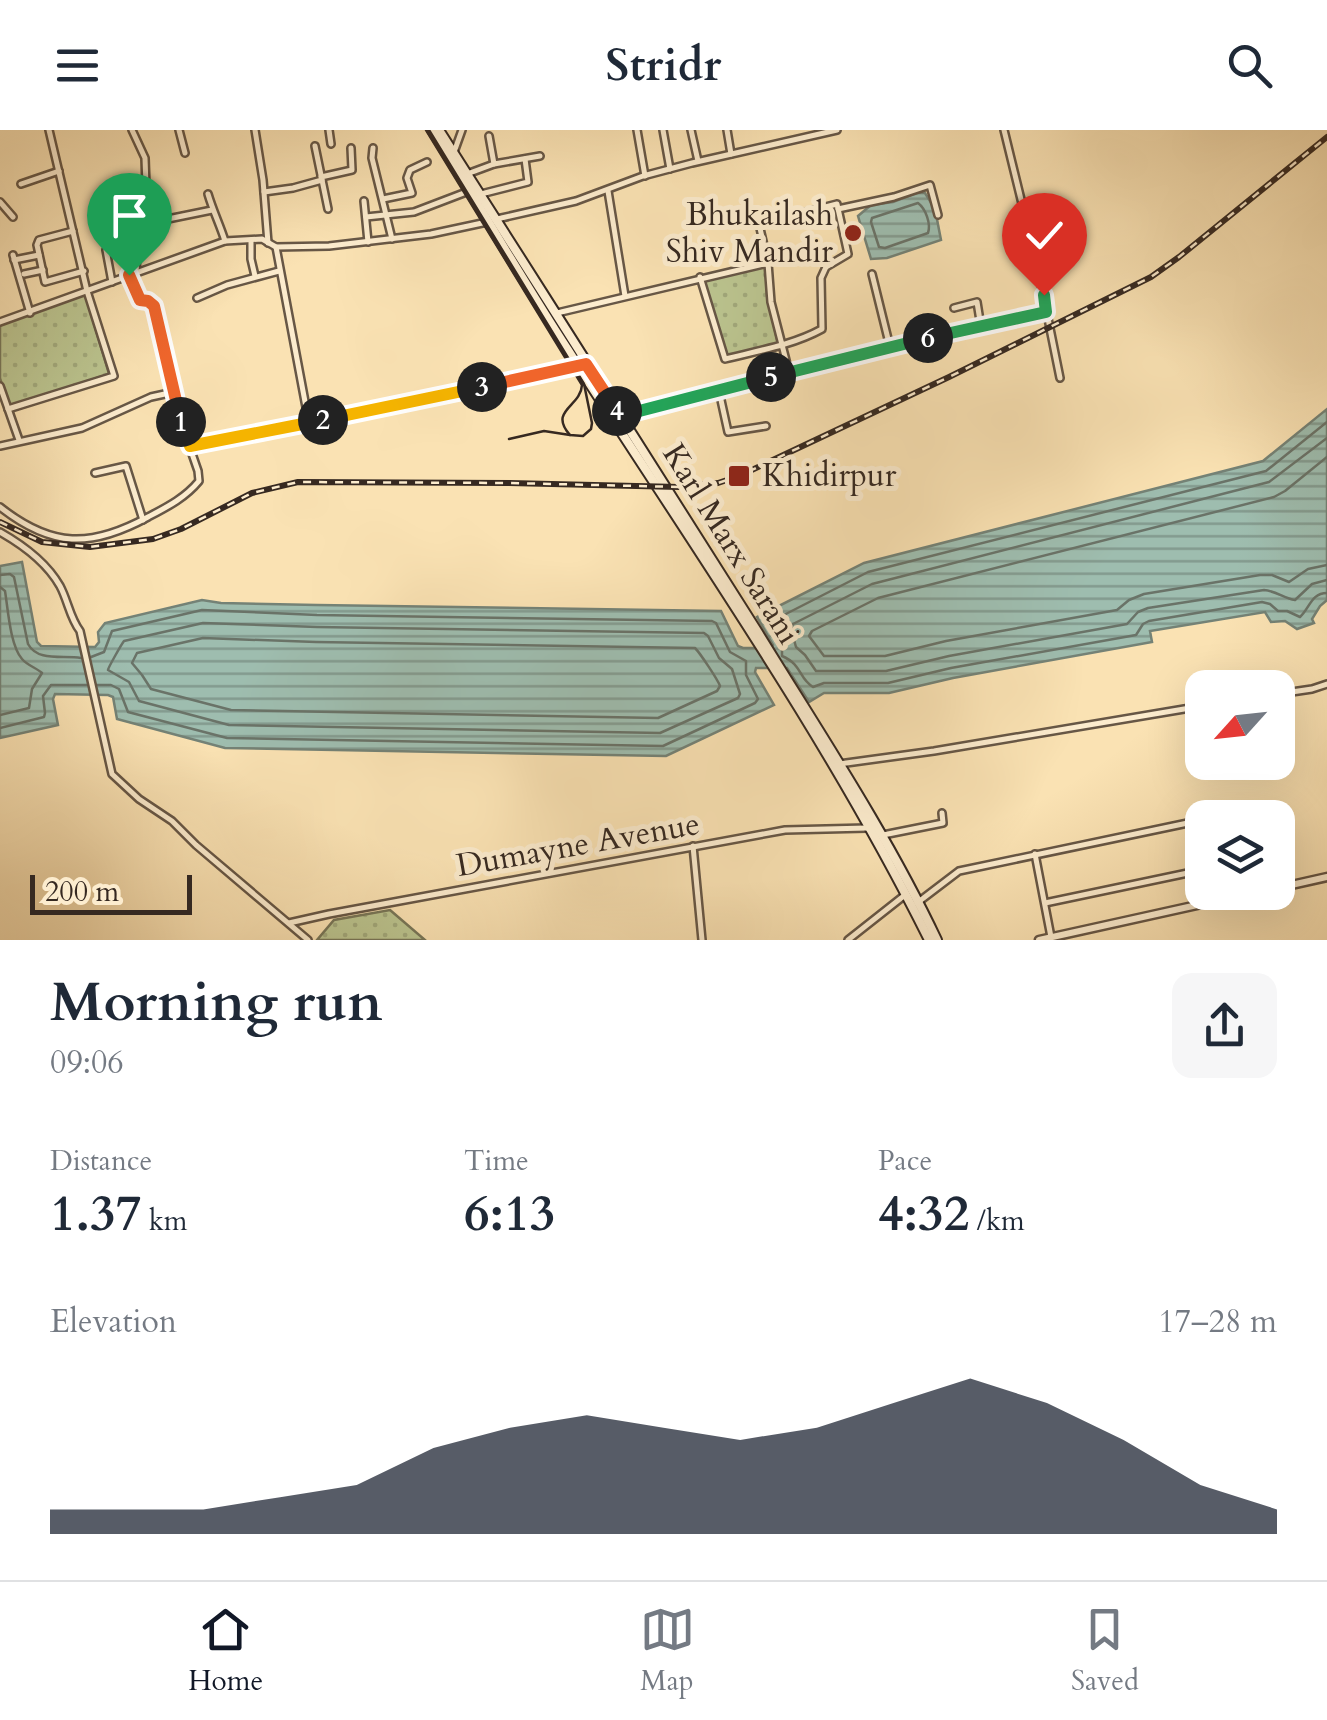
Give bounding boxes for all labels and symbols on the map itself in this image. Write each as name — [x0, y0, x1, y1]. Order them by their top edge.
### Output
pin — [87, 173, 172, 276]
place label: Bhukailash Shiv Mandir — [666, 193, 833, 274]
pin — [1002, 193, 1087, 296]
marker: Bhukailash Shiv Mandir — [842, 222, 864, 244]
pin: 6 — [903, 313, 953, 363]
pin: 5 — [746, 352, 796, 402]
pin: 3 — [457, 362, 507, 412]
pin: 4 — [592, 386, 642, 436]
pin: 2 — [298, 395, 348, 445]
pin: 1 — [156, 397, 206, 447]
street label: Karl Marx Sarani — [652, 435, 810, 653]
place label: Khidirpur — [762, 454, 897, 498]
marker: Khidirpur — [726, 463, 752, 489]
north arrow — [1185, 670, 1295, 780]
street label: Dumayne Avenue — [453, 802, 703, 888]
scale bar — [30, 870, 192, 914]

